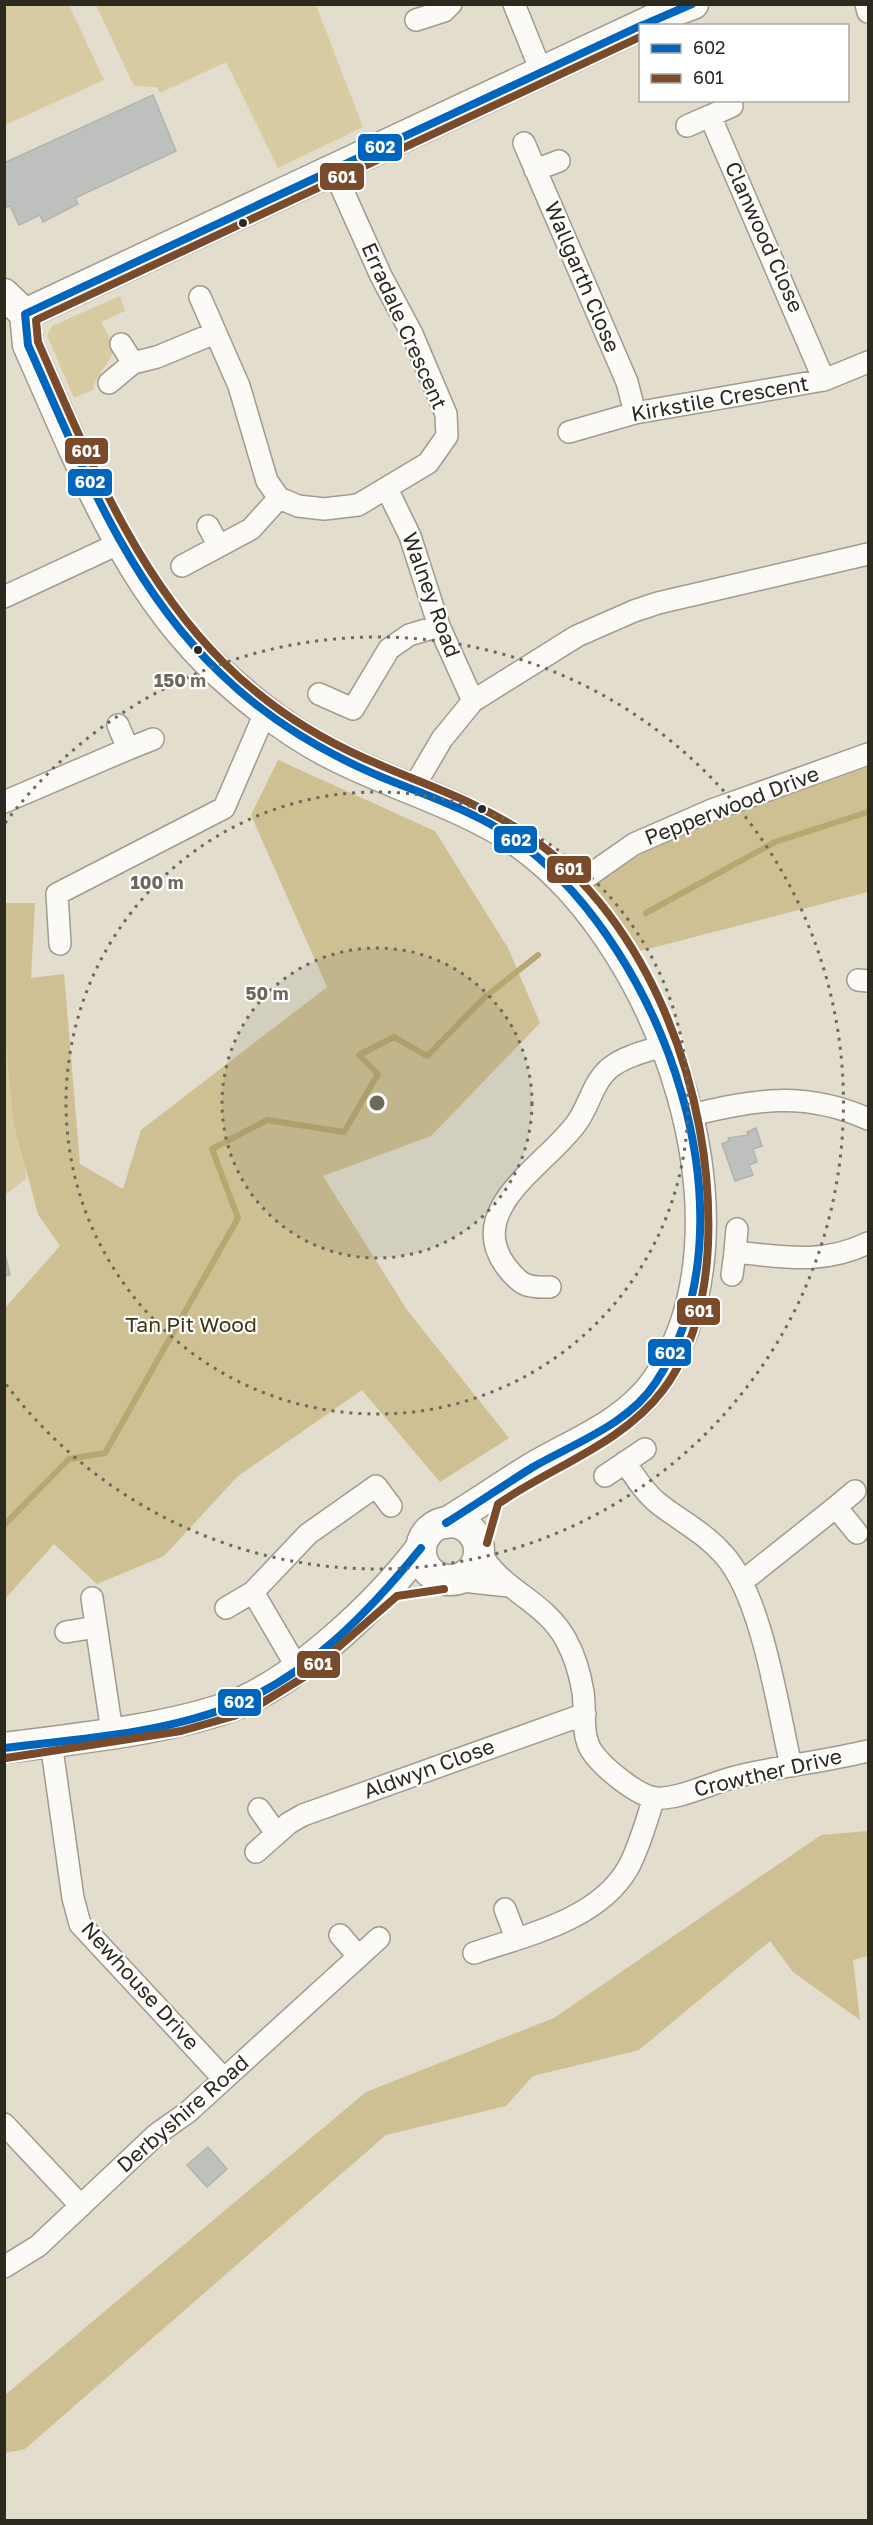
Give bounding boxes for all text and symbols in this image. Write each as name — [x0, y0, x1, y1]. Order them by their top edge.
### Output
legend — [639, 24, 849, 102]
text: 602 — [693, 36, 726, 58]
text: 601 — [693, 66, 724, 88]
line badge: 602 — [357, 133, 403, 162]
text: 602 — [365, 137, 395, 157]
street label: Clanwood Close — [720, 157, 810, 316]
line badge: 601 — [319, 162, 365, 191]
text: 601 — [328, 167, 356, 187]
street label: Wallgarth Close — [539, 197, 626, 356]
unlabelled marker — [237, 217, 249, 229]
street label: Erradale Crescent — [356, 238, 453, 413]
street label: Kirkstile Crescent — [629, 370, 811, 426]
line badge: 601 — [64, 437, 109, 465]
text: 601 — [72, 441, 100, 461]
line badge: 602 — [67, 468, 113, 497]
text: 602 — [75, 472, 105, 492]
street label: Walney Road — [397, 529, 467, 661]
unlabelled marker — [192, 644, 204, 656]
text: 150 m — [154, 669, 206, 691]
street label: Pepperwood Drive — [641, 760, 822, 850]
unlabelled marker — [476, 803, 488, 815]
line badge: 602 — [493, 825, 538, 854]
text: 602 — [501, 830, 531, 850]
line badge: 601 — [546, 855, 592, 884]
text: 601 — [555, 859, 583, 879]
text: 100 m — [131, 871, 183, 893]
text: 50 m — [246, 982, 288, 1004]
centre of rings — [367, 1093, 387, 1113]
line badge: 601 — [676, 1297, 721, 1326]
text: 601 — [685, 1301, 713, 1321]
park label: Tan Pit Wood — [125, 1311, 257, 1337]
line badge: 602 — [647, 1338, 692, 1367]
text: 602 — [655, 1343, 685, 1363]
line badge: 601 — [296, 1650, 341, 1679]
text: 601 — [304, 1654, 332, 1674]
line badge: 602 — [217, 1688, 262, 1717]
text: 602 — [224, 1692, 254, 1712]
street label: Aldwyn Close — [360, 1732, 498, 1804]
street label: Crowther Drive — [691, 1742, 844, 1802]
street label: Newhouse Drive — [76, 1916, 205, 2055]
street label: Derbyshire Road — [111, 2049, 253, 2177]

